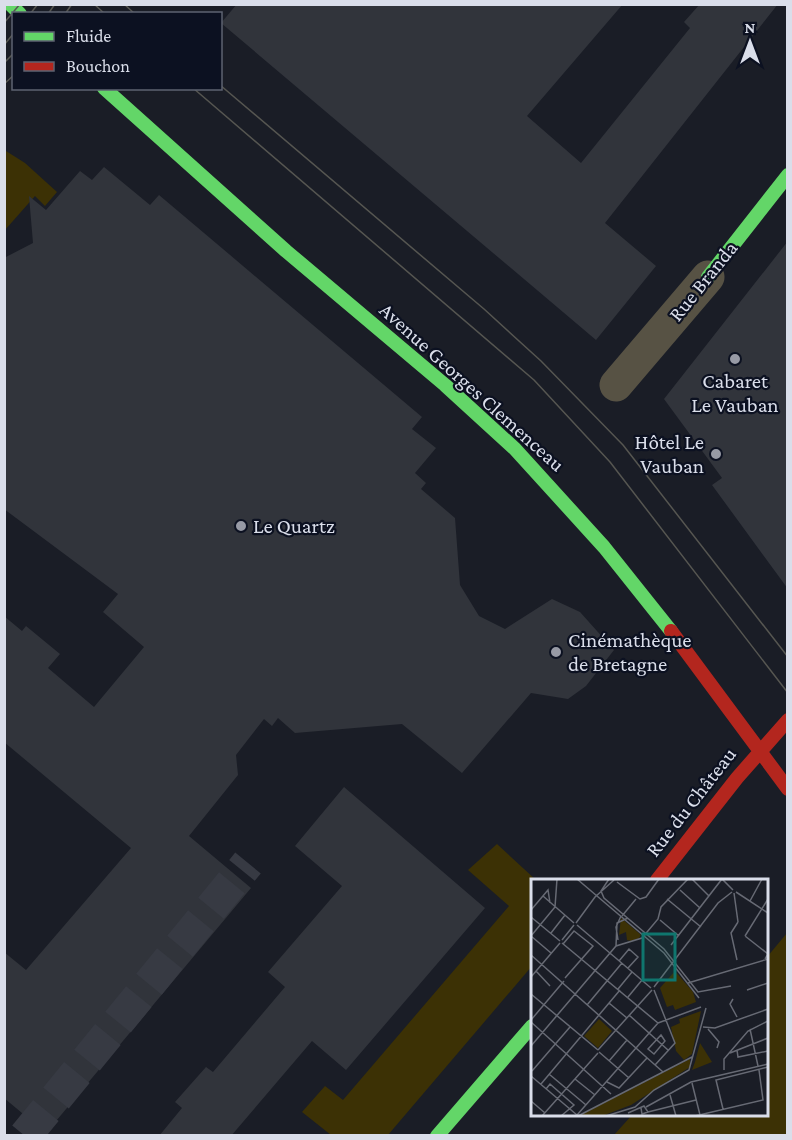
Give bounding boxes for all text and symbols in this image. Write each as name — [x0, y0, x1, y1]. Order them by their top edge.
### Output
legend — [12, 12, 222, 90]
north arrow — [720, 12, 780, 72]
text: N — [745, 19, 756, 36]
text: Fluide — [66, 26, 111, 46]
text: Bouchon — [66, 56, 130, 76]
street label: Rue Branda — [663, 236, 743, 326]
street label: Avenue Georges Clemenceau — [375, 298, 569, 476]
marker: Cabaret Le Vauban — [728, 352, 742, 366]
place label: Cabaret Le Vauban — [691, 369, 779, 417]
place label: Hôtel Le Vauban — [635, 430, 704, 478]
marker: Hôtel Le Vauban — [709, 447, 723, 461]
place label: Le Quartz — [253, 514, 335, 538]
marker: Le Quartz — [234, 519, 248, 533]
place label: Cinémathèque de Bretagne — [568, 628, 692, 676]
marker: Cinémathèque de Bretagne — [549, 645, 563, 659]
street label: Rue du Château — [641, 743, 741, 861]
inset map — [531, 879, 768, 1116]

